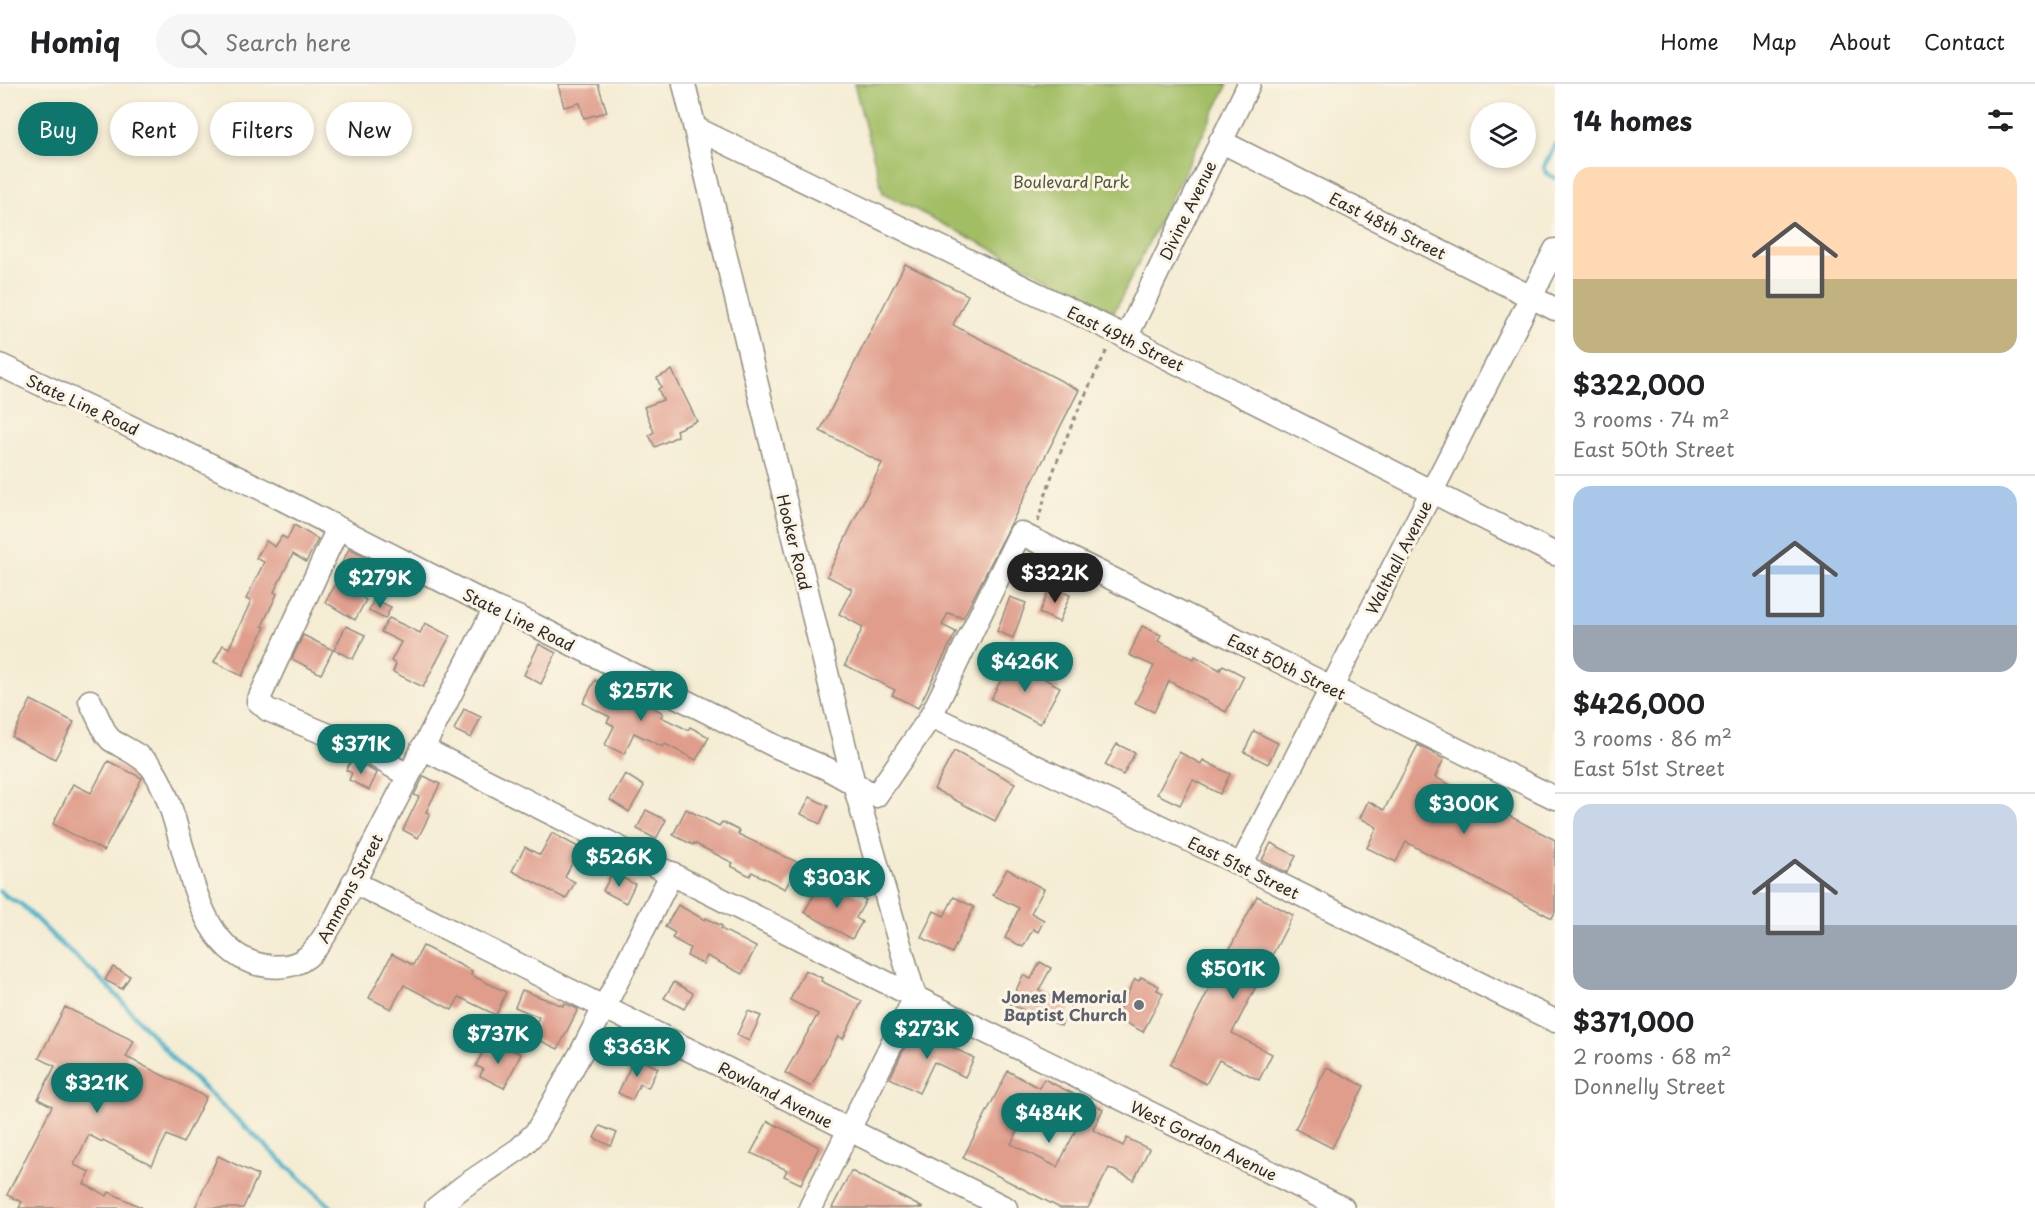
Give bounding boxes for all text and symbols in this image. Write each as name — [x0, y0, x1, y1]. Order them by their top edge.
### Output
search box — [156, 14, 576, 68]
text: Homiq — [30, 20, 120, 63]
icon: search — [177, 25, 210, 58]
text: Search here — [225, 25, 351, 58]
text: Home — [1660, 25, 1719, 57]
text: Map — [1752, 25, 1797, 57]
text: About — [1830, 25, 1891, 57]
text: Contact — [1924, 25, 2005, 57]
text: 14 homes — [1573, 101, 1692, 140]
chip: Buy — [18, 102, 98, 156]
chip: Rent — [110, 102, 198, 156]
chip: Filters — [210, 102, 314, 156]
chip: New — [326, 102, 412, 156]
map controls — [1470, 102, 1536, 168]
button: layers — [1470, 102, 1536, 168]
icon: filters — [1984, 104, 2017, 137]
street label: Divine Avenue — [1153, 156, 1222, 264]
park label: Boulevard Park — [1013, 169, 1130, 193]
street label: East 48th Street — [1325, 185, 1451, 265]
icon: home — [1741, 206, 1849, 314]
street label: East 49th Street — [1063, 299, 1189, 377]
text: $322,000 — [1573, 365, 1705, 404]
street label: State Line Road — [23, 367, 143, 441]
text: 3 rooms · 74 m² — [1573, 404, 1730, 434]
text: East 50th Street — [1573, 434, 1734, 464]
street label: Hooker Road — [771, 491, 819, 593]
street label: Walthall Avenue — [1359, 496, 1437, 618]
icon: home — [1741, 525, 1849, 633]
pin: $322K — [1013, 553, 1097, 604]
text: $322K — [1021, 557, 1089, 587]
pin: $279K — [338, 558, 422, 609]
text: $279K — [348, 562, 412, 592]
street label: State Line Road — [459, 581, 579, 657]
street label: East 50th Street — [1224, 627, 1351, 705]
pin: $426K — [983, 642, 1067, 693]
text: $426K — [991, 646, 1059, 676]
pin: $257K — [599, 671, 683, 722]
text: $257K — [609, 675, 673, 705]
text: $426,000 — [1573, 684, 1705, 723]
text: 3 rooms · 86 m² — [1573, 723, 1732, 753]
pin: $371K — [319, 724, 403, 775]
text: $371K — [331, 728, 391, 758]
text: East 51st Street — [1573, 753, 1725, 783]
pin: $300K — [1422, 784, 1506, 835]
text: $300K — [1429, 788, 1499, 818]
street label: Ammons Street — [310, 829, 388, 947]
street label: East 51st Street — [1184, 830, 1304, 905]
pin: $526K — [577, 837, 661, 888]
text: $526K — [586, 841, 652, 871]
icon: home — [1741, 843, 1849, 951]
pin: $303K — [795, 858, 879, 909]
text: $303K — [803, 862, 871, 892]
pin: $501K — [1191, 949, 1275, 1000]
text: $501K — [1201, 953, 1265, 983]
place label: Jones Memorial Baptist Church — [1002, 984, 1127, 1026]
marker: Jones Memorial Baptist Church — [1132, 998, 1146, 1012]
text: $371,000 — [1573, 1002, 1694, 1041]
pin: $273K — [885, 1009, 969, 1060]
text: $273K — [895, 1013, 959, 1043]
pin: $737K — [456, 1014, 540, 1065]
text: $737K — [467, 1018, 529, 1048]
pin: $363K — [595, 1027, 679, 1078]
text: $363K — [603, 1031, 671, 1061]
text: 2 rooms · 68 m² — [1573, 1041, 1732, 1071]
street label: Rowland Avenue — [715, 1055, 838, 1133]
pin: $321K — [55, 1063, 139, 1114]
text: $321K — [65, 1067, 129, 1097]
text: Donnelly Street — [1573, 1071, 1725, 1101]
pin: $484K — [1007, 1093, 1091, 1144]
street label: West Gordon Avenue — [1127, 1094, 1281, 1186]
text: $484K — [1015, 1097, 1083, 1127]

